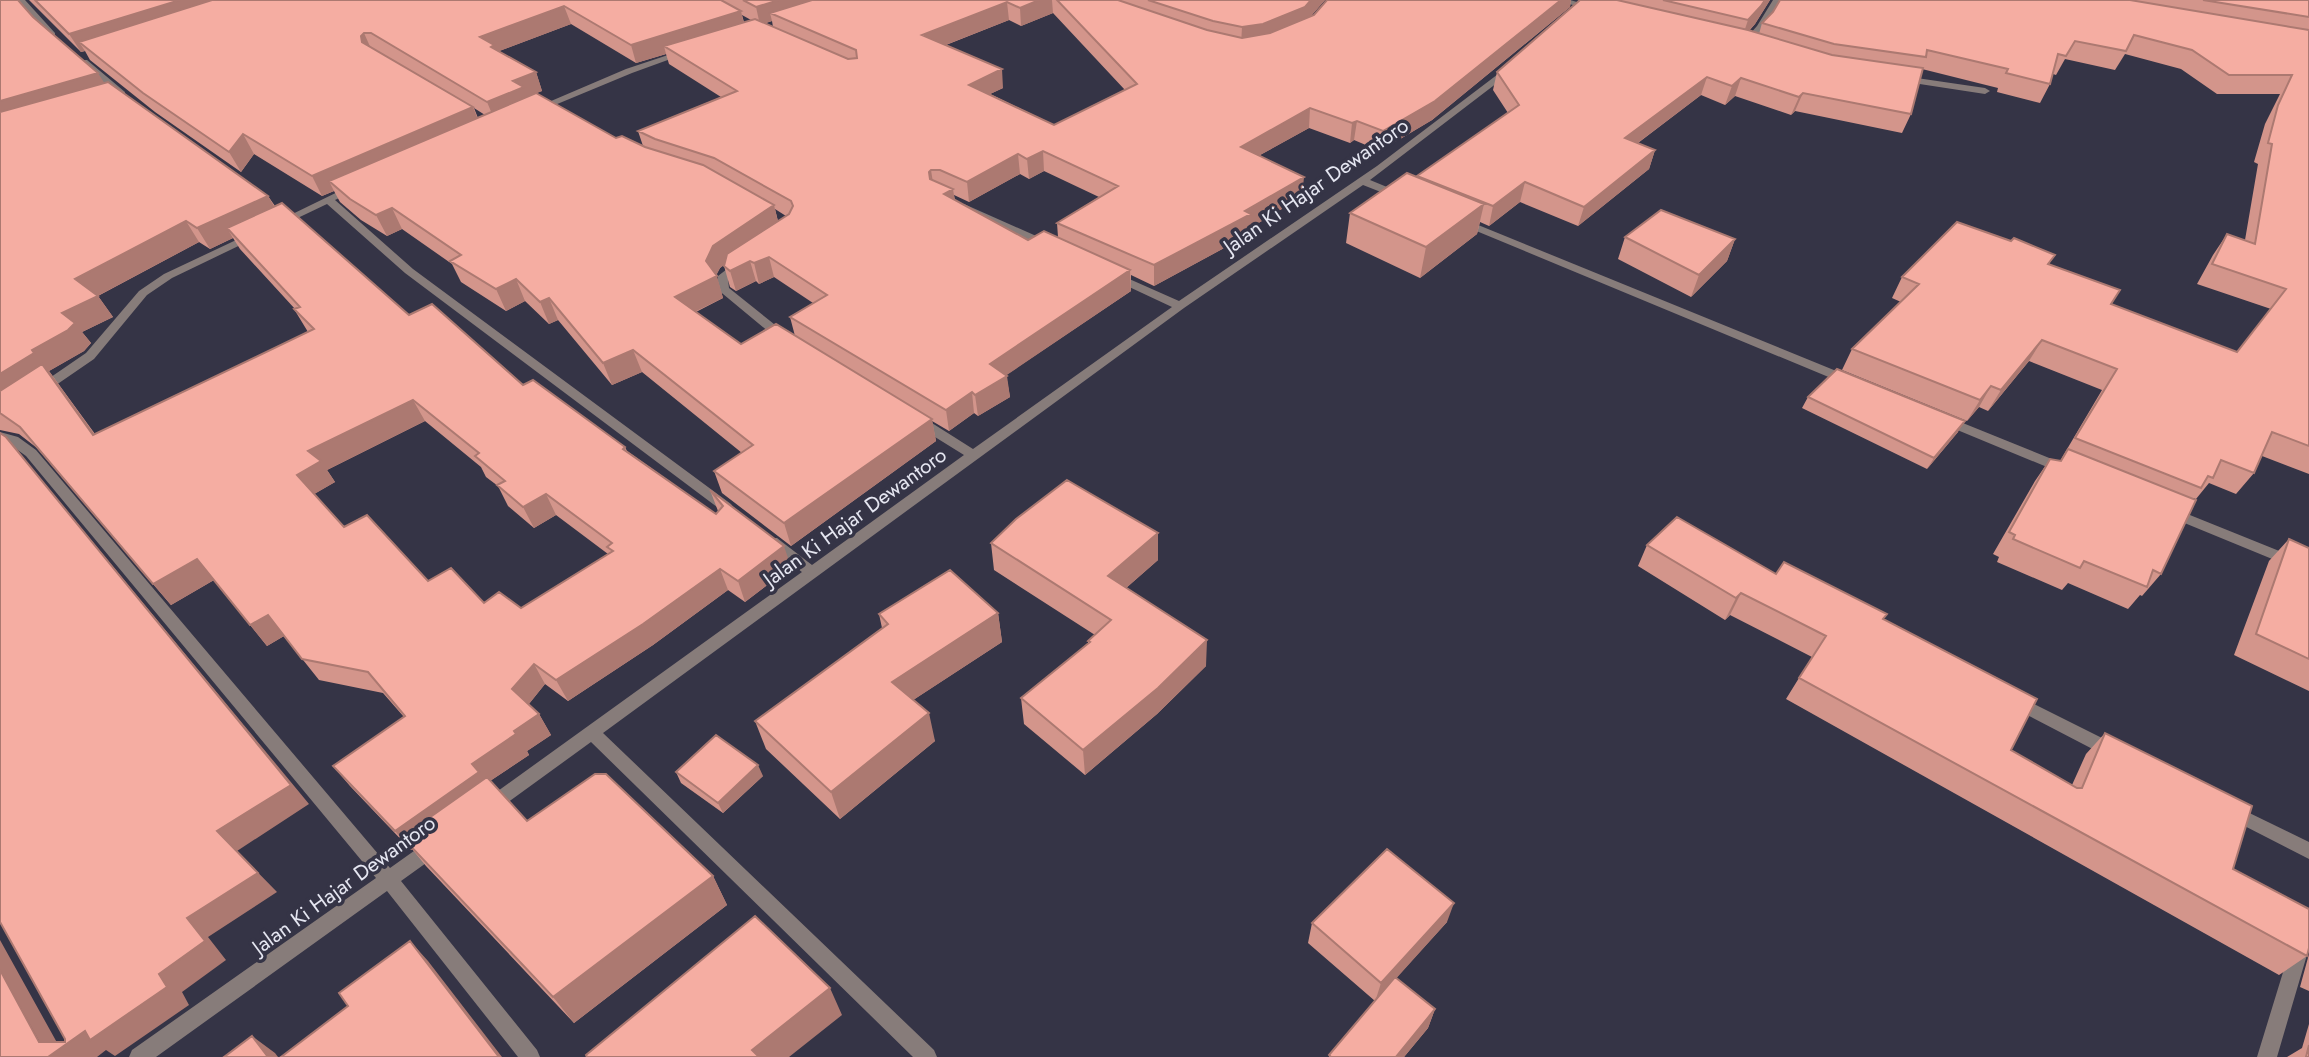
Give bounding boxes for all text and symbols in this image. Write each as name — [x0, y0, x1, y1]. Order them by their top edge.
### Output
street label: Jalan Ki Hajar Dewantoro — [1215, 111, 1415, 263]
street label: Jalan Ki Hajar Dewantoro — [755, 440, 953, 596]
street label: Jalan Ki Hajar Dewantoro — [244, 808, 442, 964]

